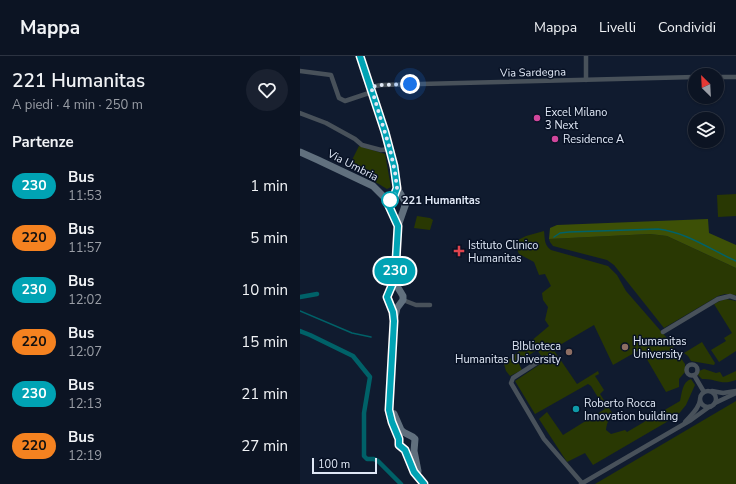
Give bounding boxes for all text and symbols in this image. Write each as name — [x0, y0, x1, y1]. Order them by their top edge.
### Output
text: Mappa — [20, 15, 80, 41]
text: Mappa — [534, 18, 577, 37]
text: Livelli — [599, 18, 636, 37]
text: Condividi — [658, 18, 716, 37]
street label: Via Sardegna — [499, 64, 566, 81]
text: 221 Humanitas — [12, 68, 145, 94]
north arrow — [688, 68, 724, 104]
map controls — [688, 68, 724, 148]
button: heart — [246, 69, 288, 111]
your location — [400, 74, 420, 94]
text: A piedi · 4 min · 250 m — [12, 96, 143, 114]
place label: Excel Milano 3 Next — [545, 105, 607, 133]
button: layers — [688, 112, 724, 148]
marker: Excel Milano 3 Next — [532, 113, 542, 123]
text: Partenze — [12, 132, 74, 152]
place label: Residence A — [563, 132, 624, 147]
marker: Residence A — [550, 134, 560, 144]
street label: Via Umbria — [324, 146, 381, 185]
text: Bus — [68, 167, 94, 187]
text: 230 — [21, 176, 47, 195]
text: 1 min — [250, 176, 288, 196]
text: 11:53 — [68, 187, 102, 205]
marker: 221 Humanitas — [381, 191, 399, 209]
place label: 221 Humanitas — [402, 193, 480, 208]
text: Bus — [68, 219, 94, 239]
text: 220 — [21, 228, 47, 247]
text: 5 min — [250, 228, 288, 248]
place label: Istituto Clinico Humanitas — [468, 238, 538, 266]
text: 11:57 — [68, 239, 102, 257]
marker: Istituto Clinico Humanitas — [453, 245, 465, 257]
line badge: 230 — [372, 258, 418, 284]
text: 230 — [382, 261, 408, 280]
text: Bus — [68, 271, 94, 291]
text: 230 — [21, 280, 47, 299]
text: 10 min — [241, 280, 288, 300]
text: 12:02 — [68, 291, 102, 309]
text: Bus — [68, 323, 94, 343]
text: 220 — [21, 332, 47, 351]
text: 15 min — [241, 332, 288, 352]
place label: Humanitas University — [633, 334, 687, 362]
place label: BIblioteca Humanitas University — [455, 339, 561, 367]
marker: Humanitas University — [620, 342, 630, 352]
text: 12:07 — [68, 343, 102, 361]
marker: BIblioteca Humanitas University — [564, 347, 574, 357]
text: Bus — [68, 375, 94, 395]
text: 230 — [21, 384, 47, 403]
text: 21 min — [241, 384, 288, 404]
text: 12:13 — [68, 395, 102, 413]
place label: Roberto Rocca Innovation building — [584, 396, 678, 424]
marker: Roberto Rocca Innovation building — [571, 404, 581, 414]
text: Bus — [68, 427, 94, 447]
text: 220 — [21, 436, 47, 455]
text: 27 min — [241, 436, 288, 456]
text: 12:19 — [68, 447, 102, 465]
scale bar — [312, 456, 377, 475]
text: 100 m — [318, 457, 350, 472]

